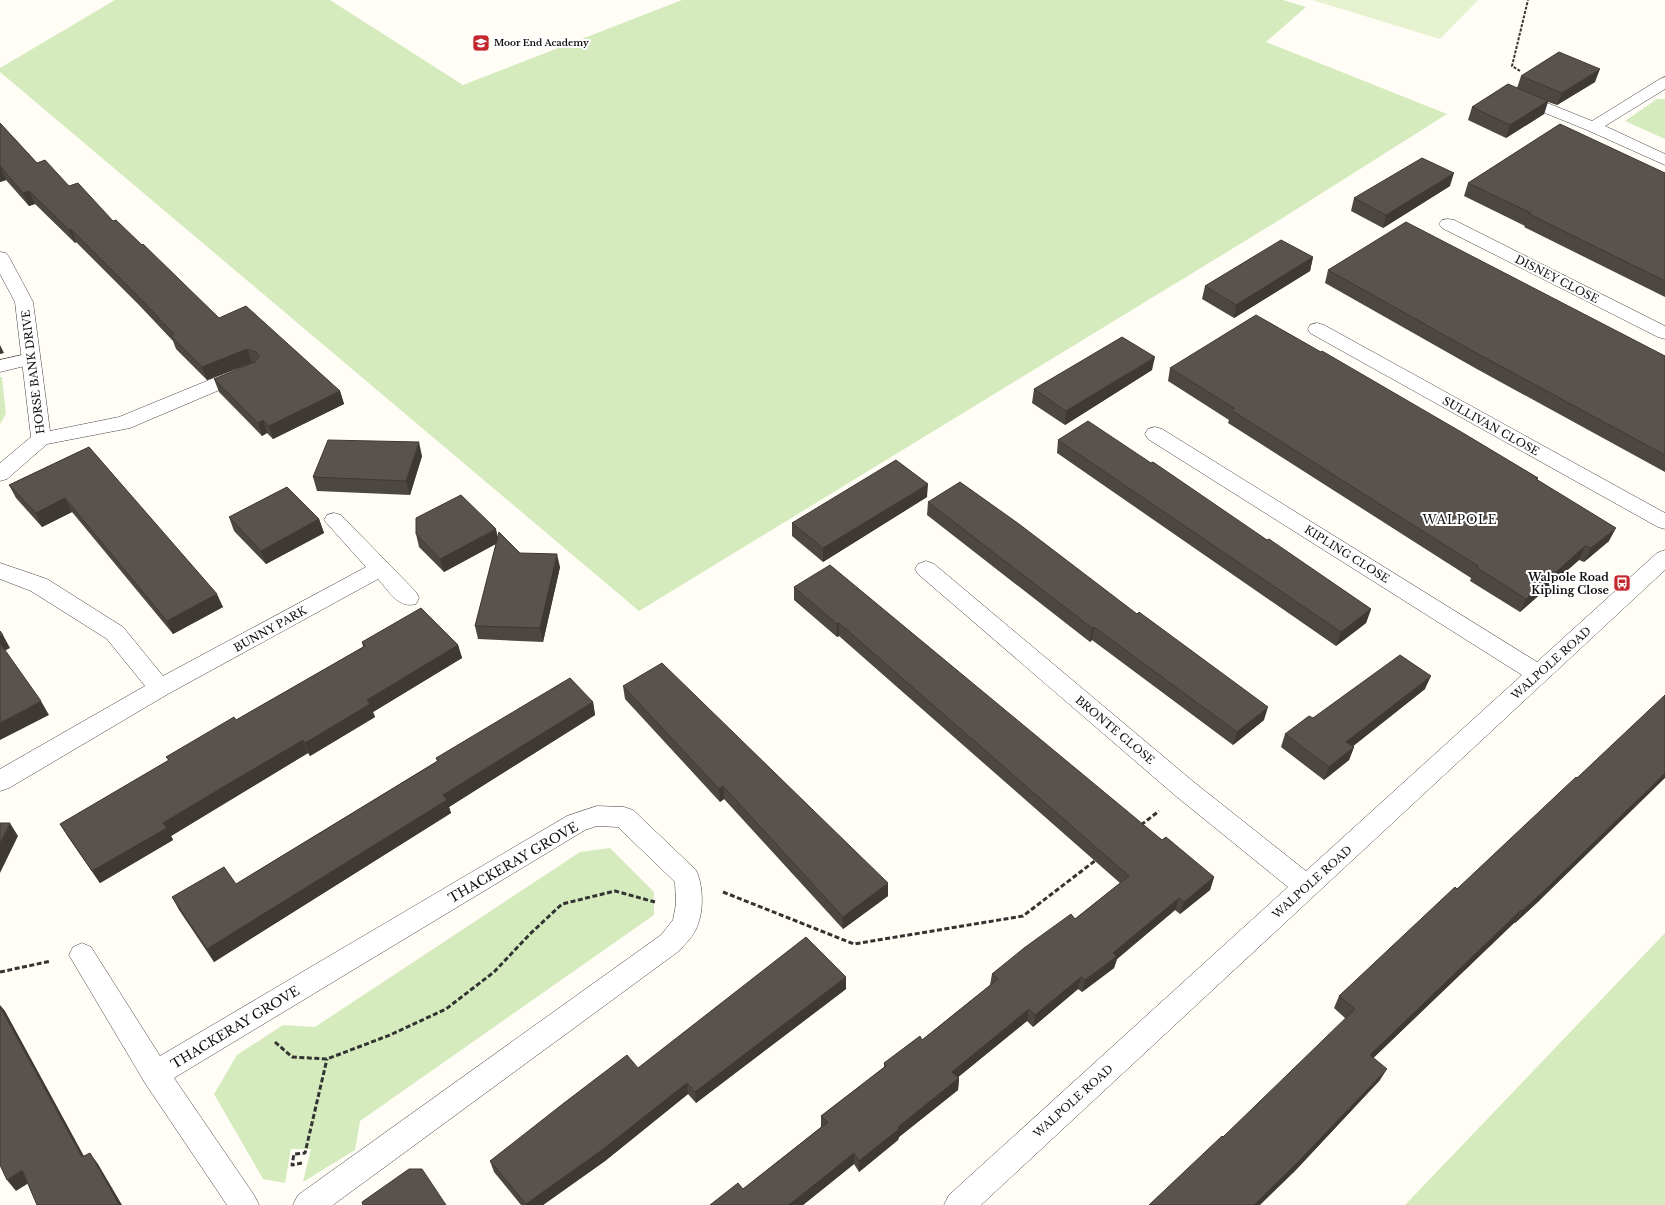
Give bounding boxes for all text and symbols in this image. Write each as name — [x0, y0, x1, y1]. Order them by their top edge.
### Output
school or university icon: Moor End Academy — [471, 33, 491, 53]
place label: Moor End Academy — [494, 37, 589, 48]
street label: DISNEY CLOSE — [1513, 252, 1601, 306]
street label: HORSE BANK DRIVE — [18, 309, 48, 435]
street label: SULLIVAN CLOSE — [1440, 394, 1542, 458]
district label: WALPOLE — [1421, 512, 1498, 527]
street label: KIPLING CLOSE — [1302, 522, 1392, 586]
place label: Walpole Road Kipling Close — [1527, 570, 1610, 597]
bus stop icon: Walpole Road Kipling Close — [1612, 573, 1632, 593]
street label: BUNNY PARK — [231, 603, 309, 655]
street label: WALPOLE ROAD — [1508, 623, 1594, 703]
street label: BRONTE CLOSE — [1072, 693, 1158, 767]
street label: THACKERAY GROVE — [445, 818, 581, 907]
street label: WALPOLE ROAD — [1269, 842, 1355, 922]
street label: THACKERAY GROVE — [168, 982, 303, 1073]
street label: WALPOLE ROAD — [1030, 1061, 1116, 1141]

